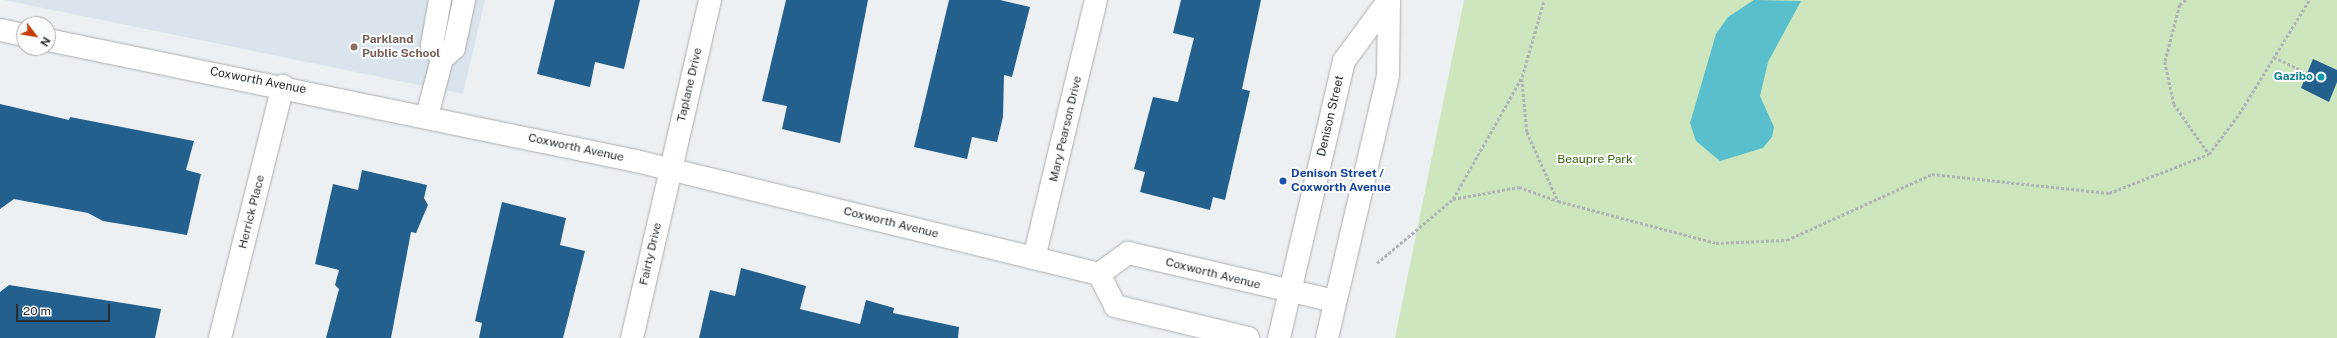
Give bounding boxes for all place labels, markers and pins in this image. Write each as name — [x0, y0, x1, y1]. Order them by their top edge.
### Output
place label: Parkland Public School — [362, 33, 440, 61]
marker: Parkland Public School — [349, 42, 359, 52]
place label: Gazibo — [2274, 70, 2313, 84]
marker: Gazibo — [2316, 72, 2326, 82]
place label: Denison Street / Coxworth Avenue — [1291, 167, 1391, 195]
marker: Denison Street / Coxworth Avenue — [1278, 176, 1288, 186]

